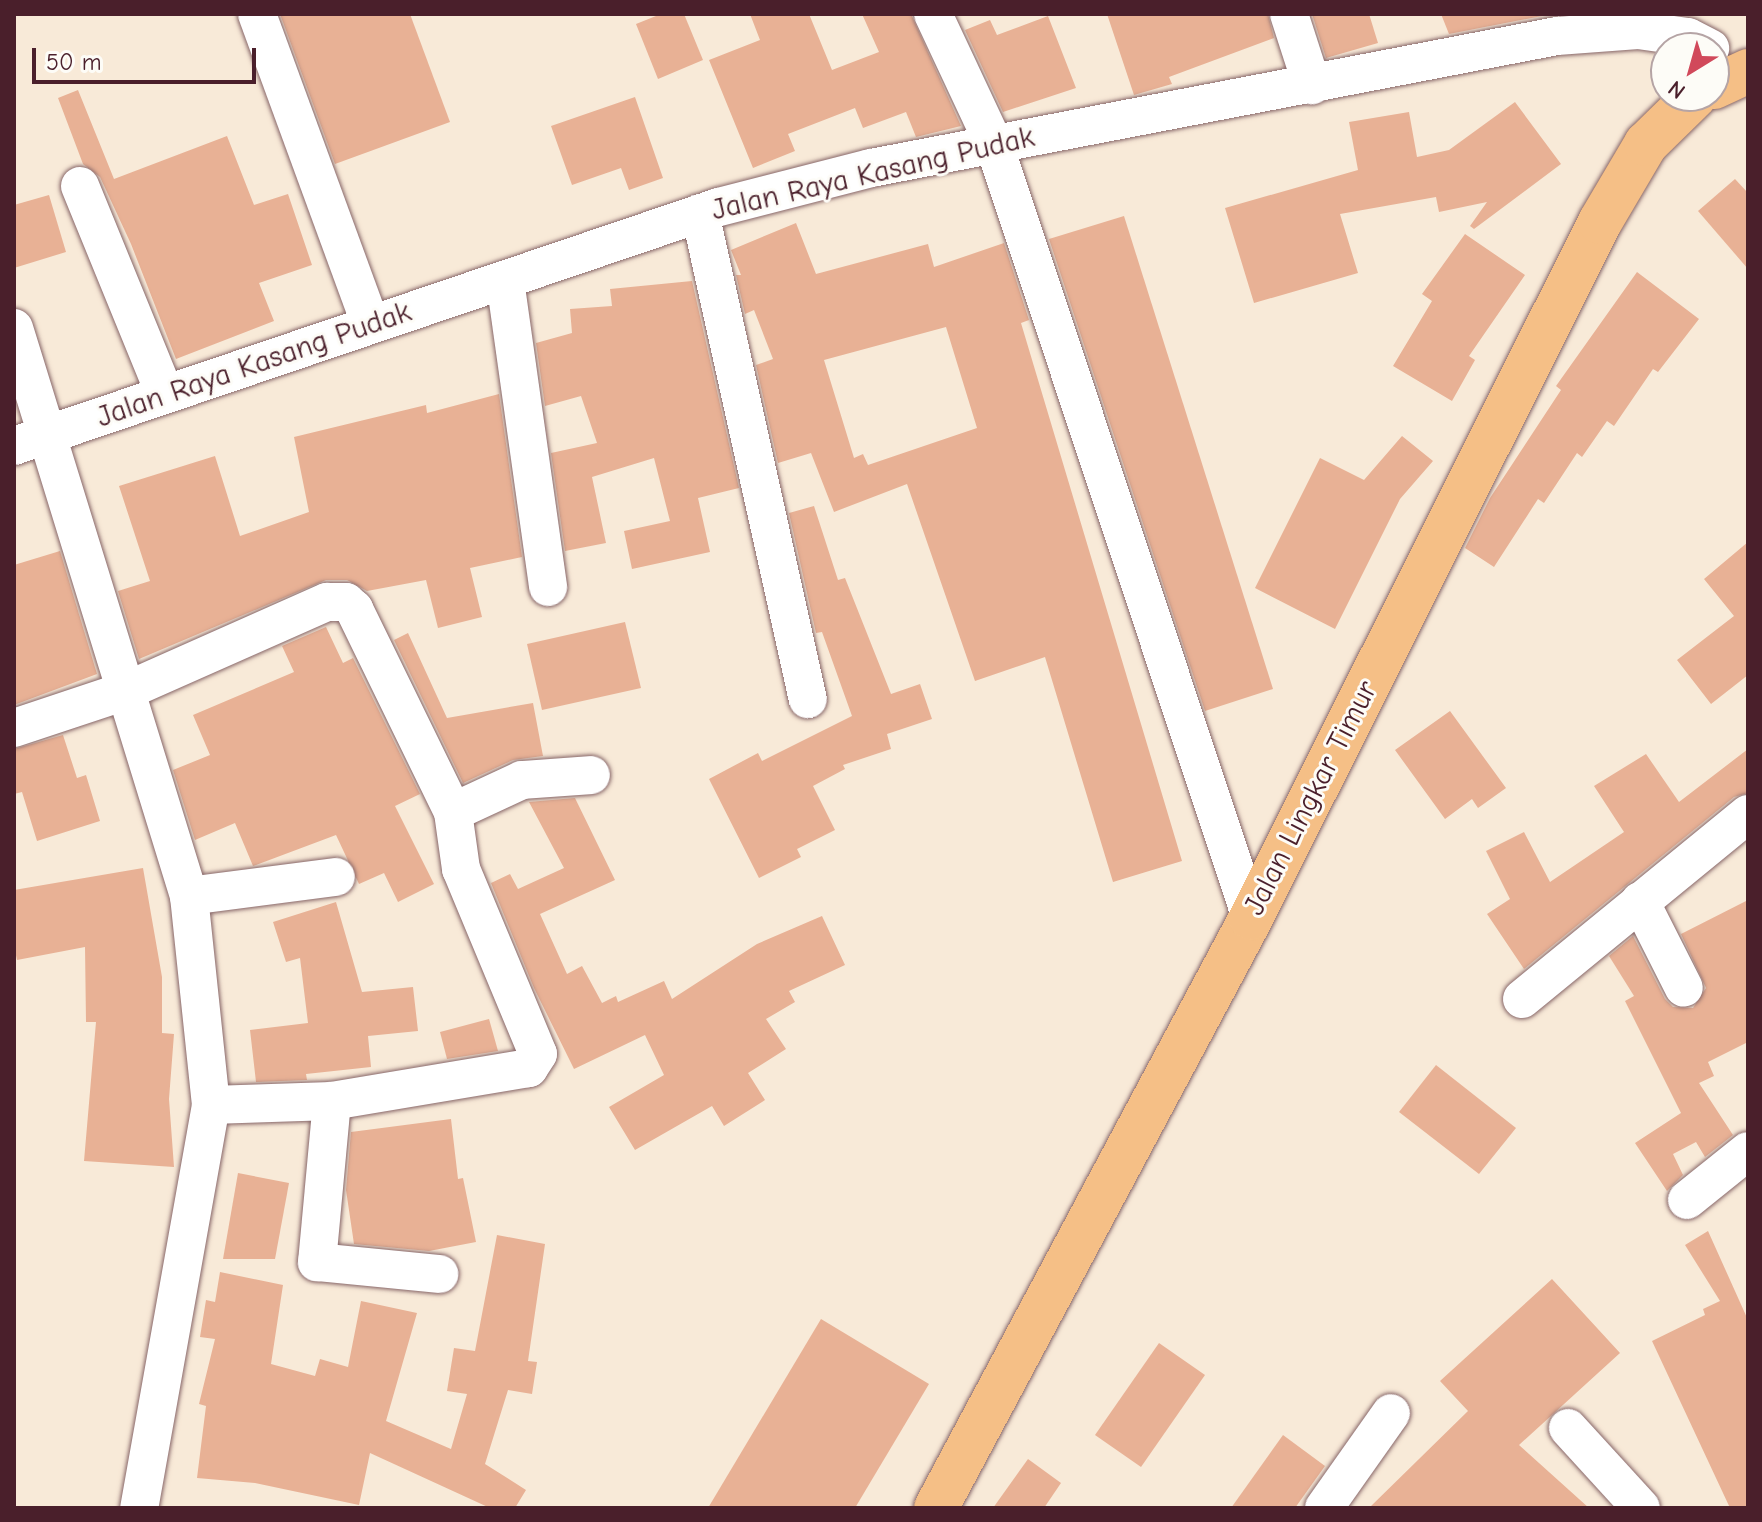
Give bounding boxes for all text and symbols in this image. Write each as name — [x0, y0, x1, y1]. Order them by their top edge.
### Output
scale bar — [36, 32, 260, 82]
north arrow — [1650, 32, 1730, 112]
text: 50 m — [46, 48, 102, 76]
text: N — [1663, 75, 1690, 104]
street label: Jalan Raya Kasang Pudak — [708, 119, 1038, 229]
street label: Jalan Raya Kasang Pudak — [92, 294, 416, 436]
street label: Jalan Lingkar Timur — [1236, 675, 1386, 921]

